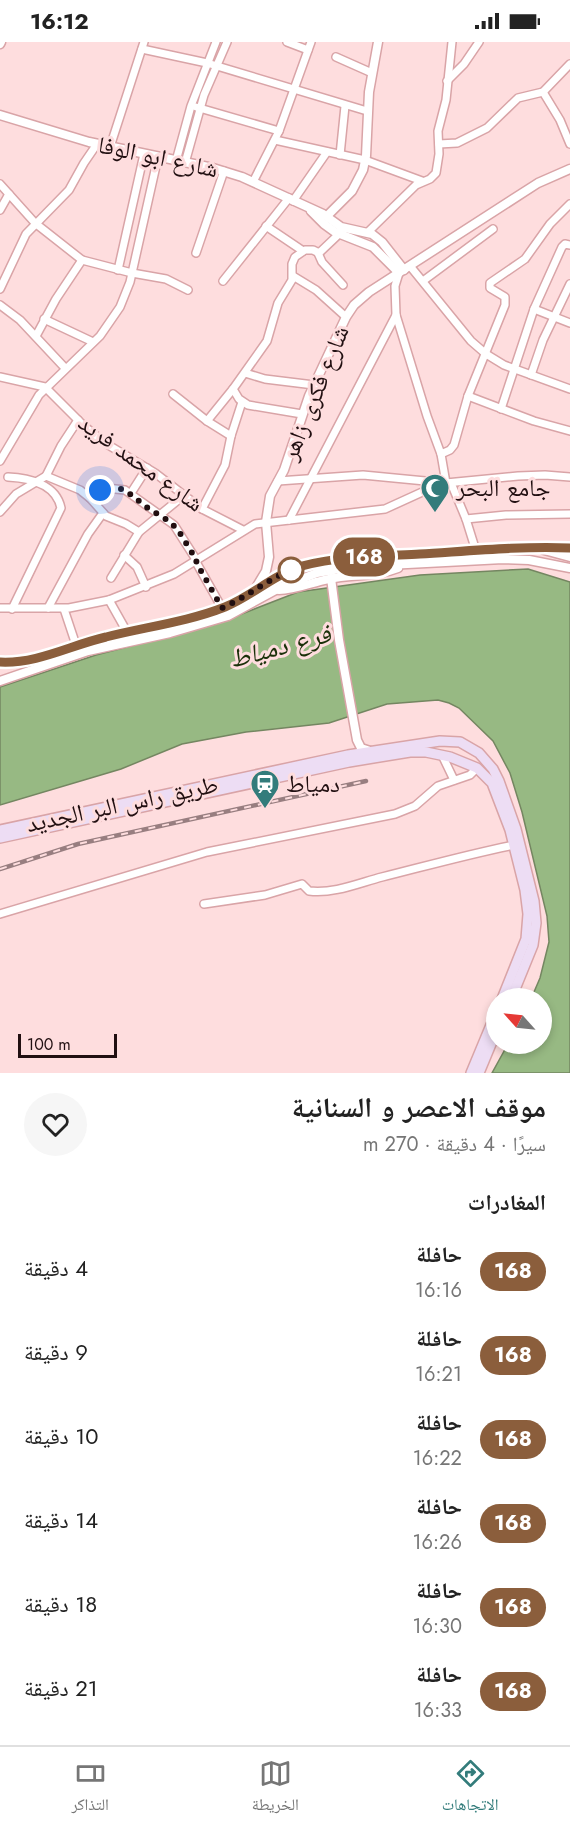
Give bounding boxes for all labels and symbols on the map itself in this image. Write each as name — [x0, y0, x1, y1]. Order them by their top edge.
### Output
street label: شارع ابو الوفا — [95, 127, 221, 186]
street label: شارع فكرى زاهر — [271, 320, 357, 466]
street label: شارع محمد فريد — [71, 405, 211, 520]
place label: جامع البحر — [455, 470, 550, 505]
mosque icon: جامع البحر — [419, 472, 451, 514]
your location — [85, 475, 115, 505]
line badge: 168 — [330, 538, 398, 576]
unlabelled marker — [278, 557, 304, 583]
water label: فرع دمياط — [225, 614, 336, 678]
street label: طريق راس البر الجديد — [23, 766, 221, 841]
place label: دمياط — [286, 766, 340, 801]
station icon: دمياط — [249, 768, 281, 810]
north arrow — [486, 988, 552, 1054]
scale bar — [18, 1031, 117, 1058]

